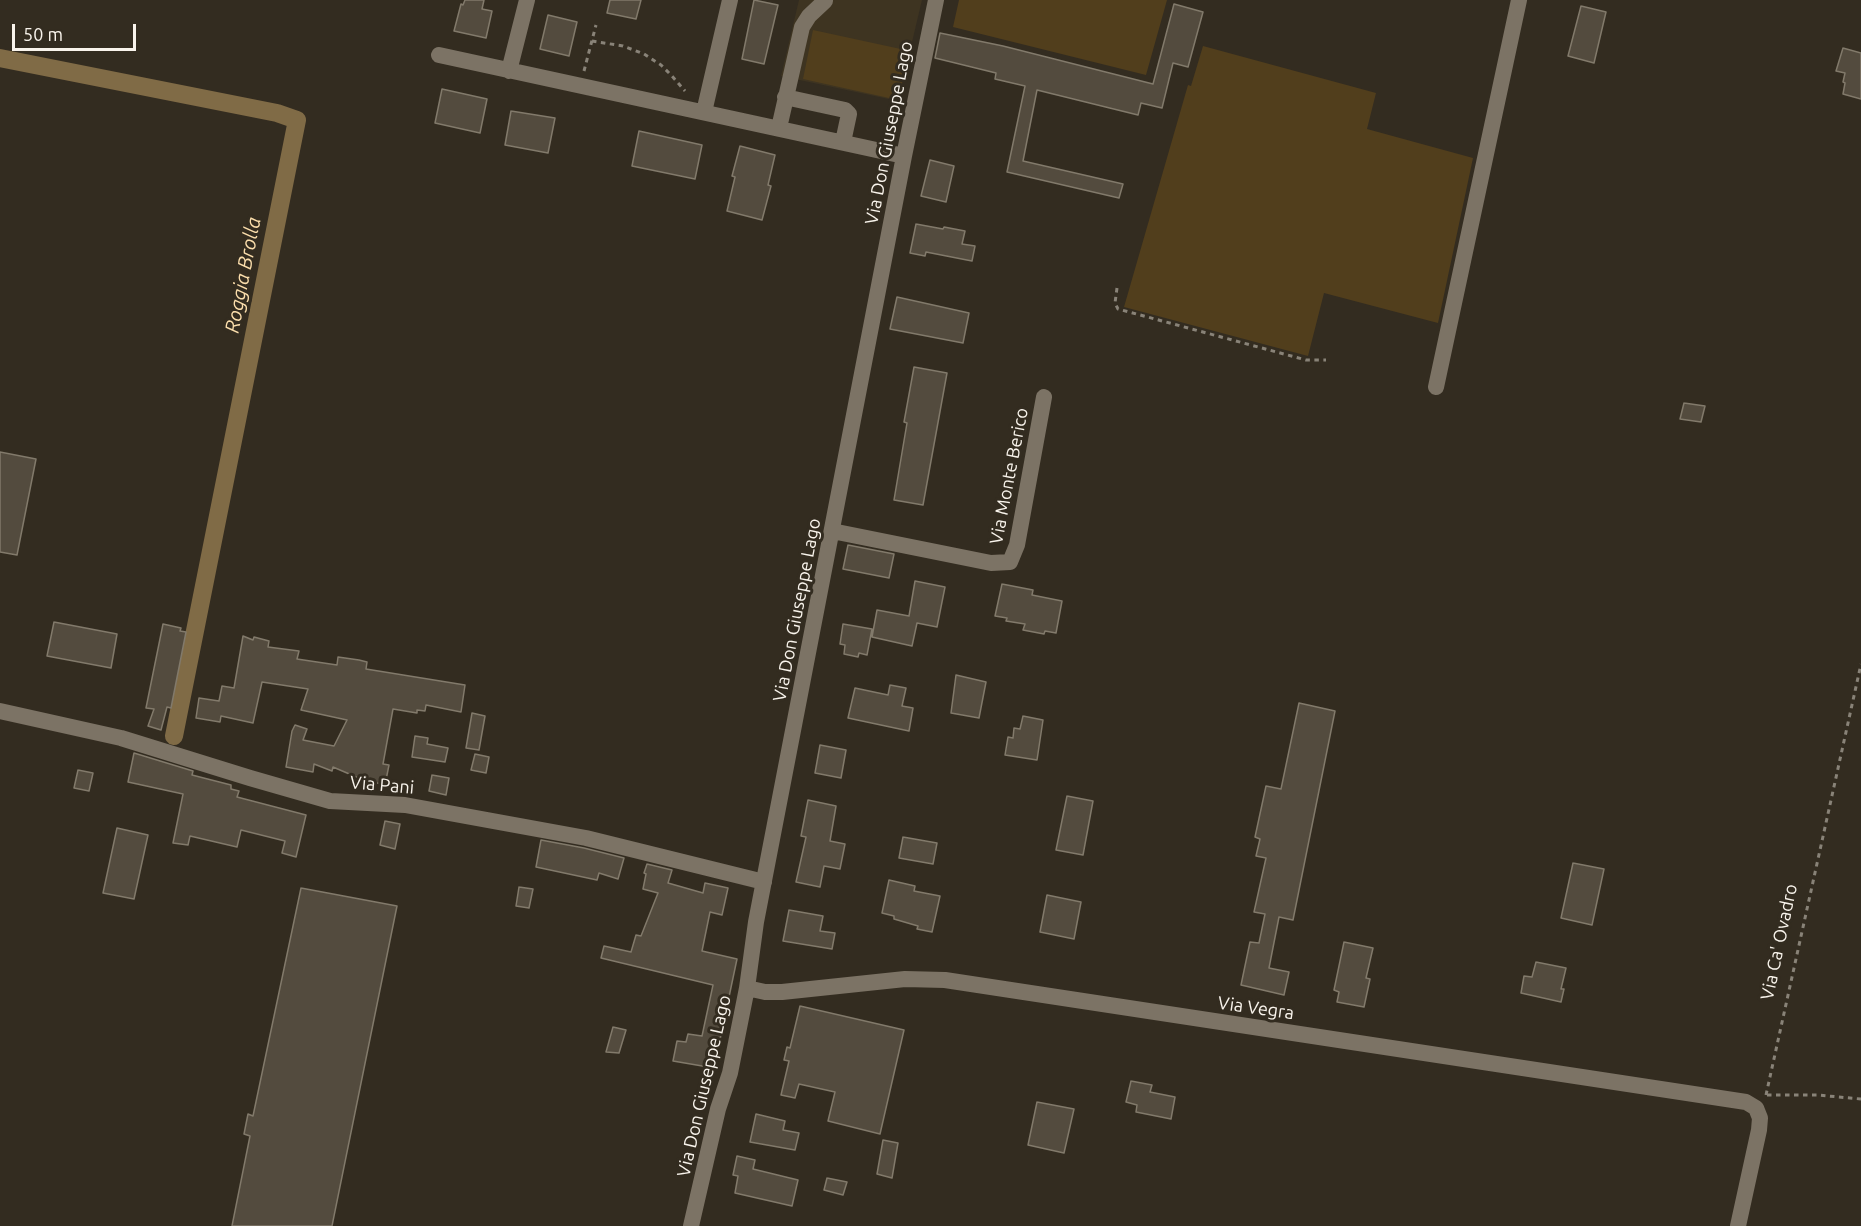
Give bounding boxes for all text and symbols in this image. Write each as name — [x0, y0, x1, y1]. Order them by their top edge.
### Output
scale bar — [15, 12, 140, 50]
text: 50 m — [23, 24, 63, 44]
street label: Via Don Giuseppe Lago — [861, 40, 917, 226]
water label: Roggia Brolla — [220, 215, 266, 335]
street label: Via Monte Berico — [985, 406, 1033, 546]
street label: Via Don Giuseppe Lago — [769, 517, 825, 703]
street label: Via Pani — [349, 771, 415, 799]
street label: Via Ca' Ovadro — [1756, 882, 1802, 1002]
street label: Via Vegra — [1216, 992, 1296, 1024]
street label: Via Don Giuseppe Lago — [673, 993, 735, 1179]

